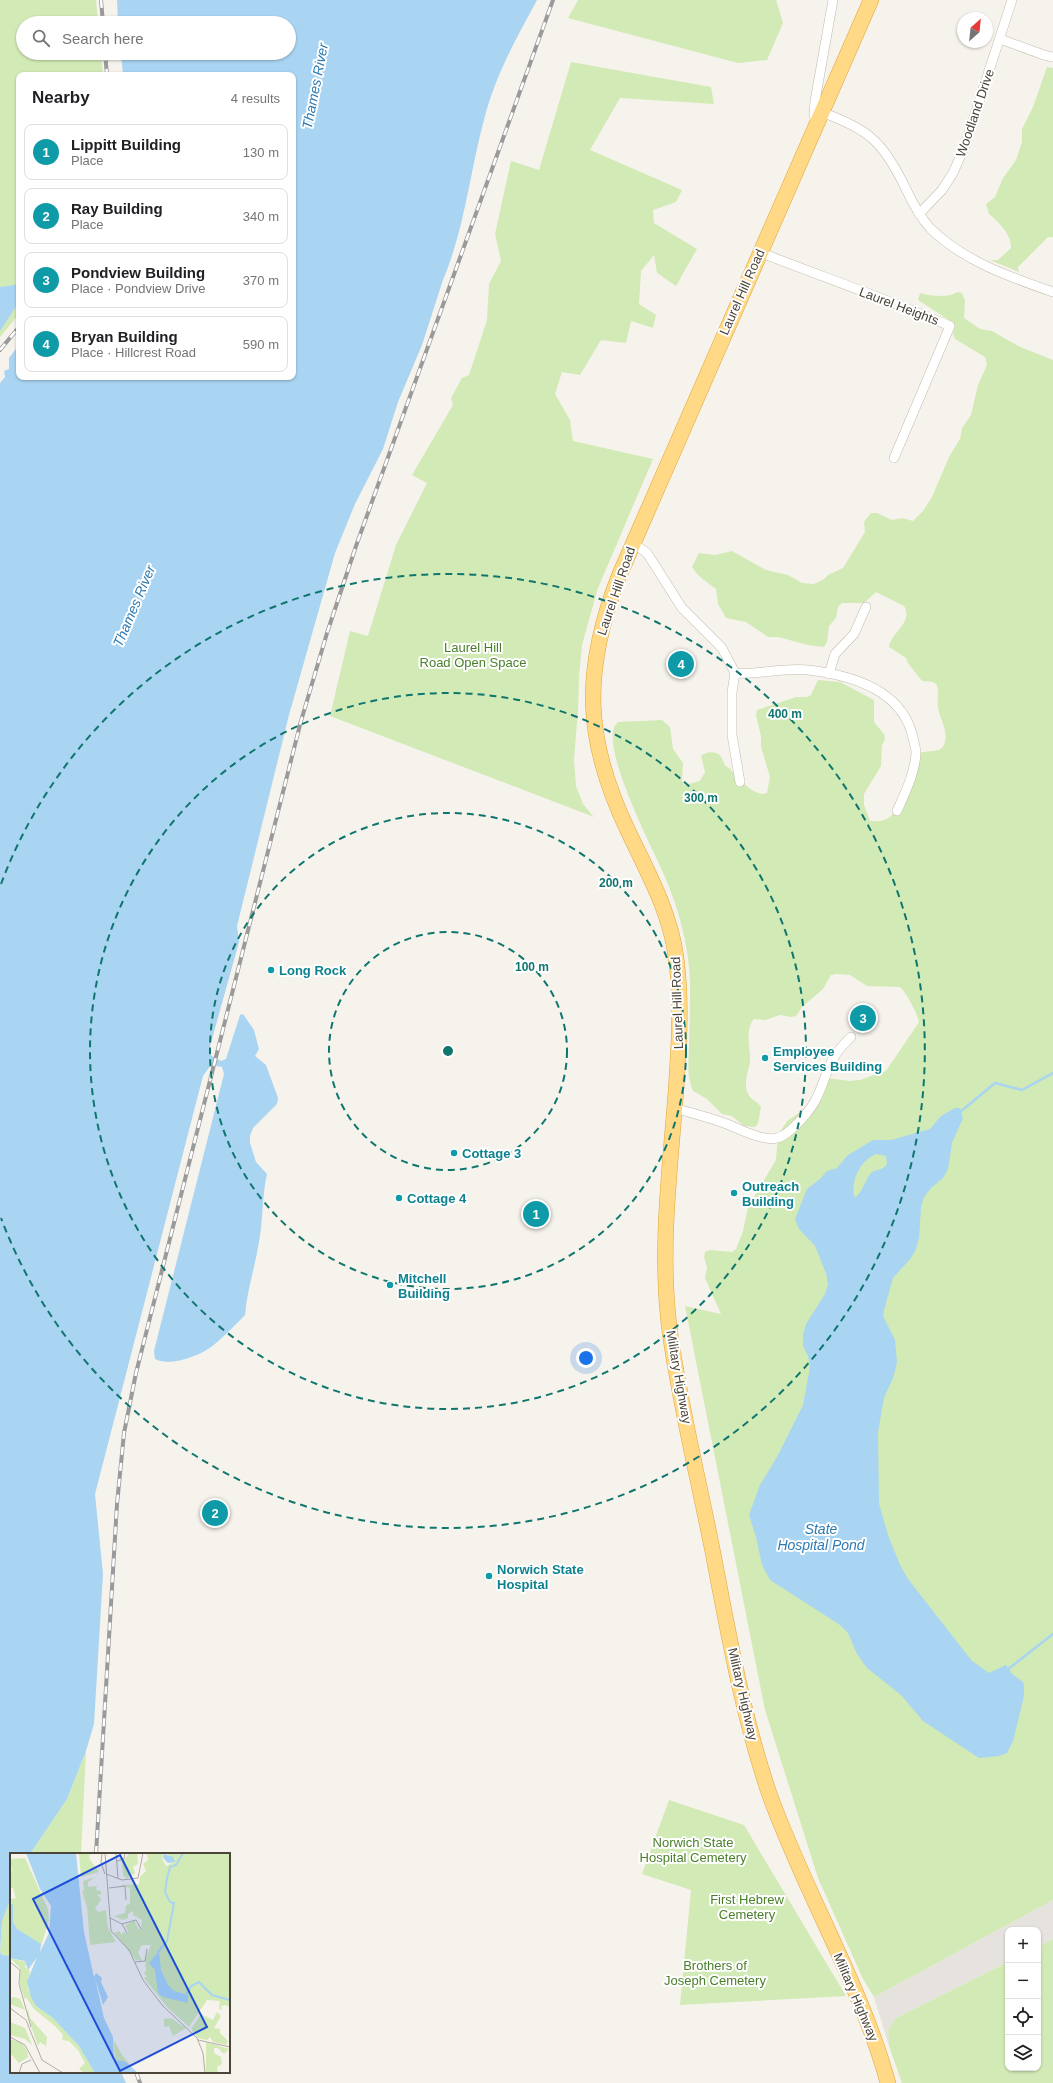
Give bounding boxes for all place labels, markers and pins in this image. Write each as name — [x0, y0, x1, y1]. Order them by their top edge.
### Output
pin: 4 — [668, 649, 694, 679]
place label: Long Rock — [279, 963, 347, 978]
marker: Long Rock — [266, 965, 276, 975]
pin: 3 — [850, 1003, 876, 1033]
centre of rings — [441, 1044, 455, 1058]
place label: Employee Services Building — [773, 1044, 882, 1074]
marker: Employee Services Building — [760, 1053, 770, 1063]
place label: Cottage 3 — [462, 1146, 521, 1161]
marker: Cottage 3 — [449, 1148, 459, 1158]
place label: Outreach Building — [742, 1179, 799, 1209]
marker: Outreach Building — [729, 1188, 739, 1198]
place label: Cottage 4 — [407, 1191, 467, 1206]
marker: Cottage 4 — [394, 1193, 404, 1203]
pin: 1 — [523, 1199, 549, 1229]
place label: Mitchell Building — [398, 1271, 450, 1301]
marker: Mitchell Building — [385, 1280, 395, 1290]
pin: 2 — [202, 1498, 228, 1528]
place label: Norwich State Hospital — [497, 1562, 584, 1592]
marker: Norwich State Hospital — [484, 1571, 494, 1581]

